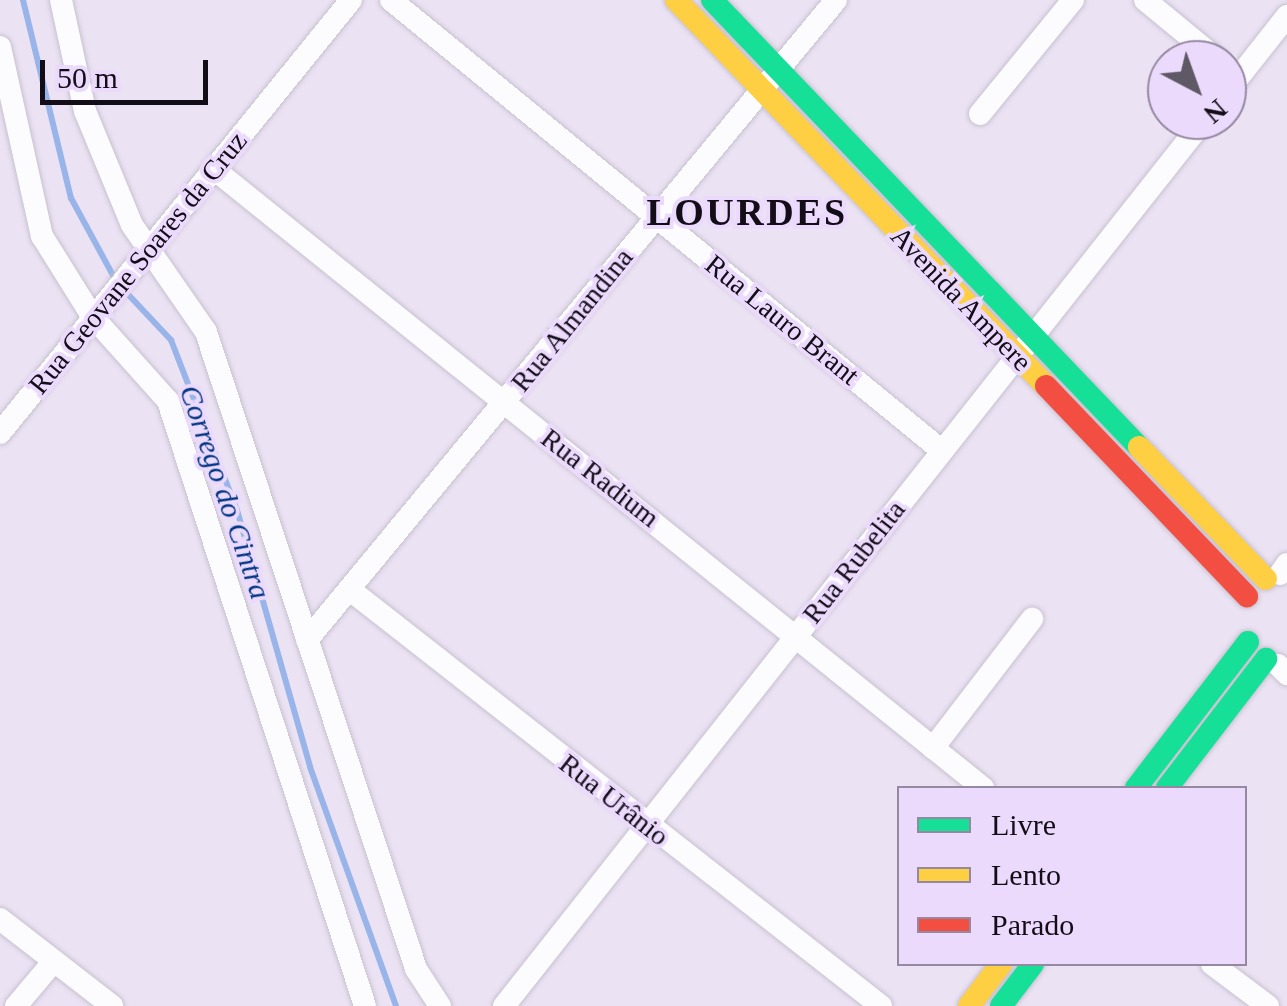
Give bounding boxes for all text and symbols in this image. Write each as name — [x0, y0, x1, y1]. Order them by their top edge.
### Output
scale bar — [45, 40, 212, 102]
north arrow — [1147, 40, 1247, 140]
text: 50 m — [57, 61, 118, 94]
text: N — [1198, 93, 1234, 130]
street label: Rua Geovane Soares da Cruz — [22, 125, 254, 401]
district label: LOURDES — [646, 190, 848, 236]
street label: Avenida Ampere — [883, 219, 1039, 379]
street label: Rua Almandina — [503, 241, 641, 399]
street label: Rua Lauro Brant — [698, 248, 866, 392]
water label: Corrego do Cintra — [172, 380, 278, 604]
street label: Rua Radium — [534, 421, 666, 535]
street label: Rua Rubelita — [796, 494, 912, 630]
street label: Rua Urânio — [552, 747, 676, 853]
legend — [897, 786, 1247, 966]
text: Livre — [991, 808, 1056, 841]
text: Lento — [991, 858, 1061, 891]
text: Parado — [991, 908, 1074, 941]

